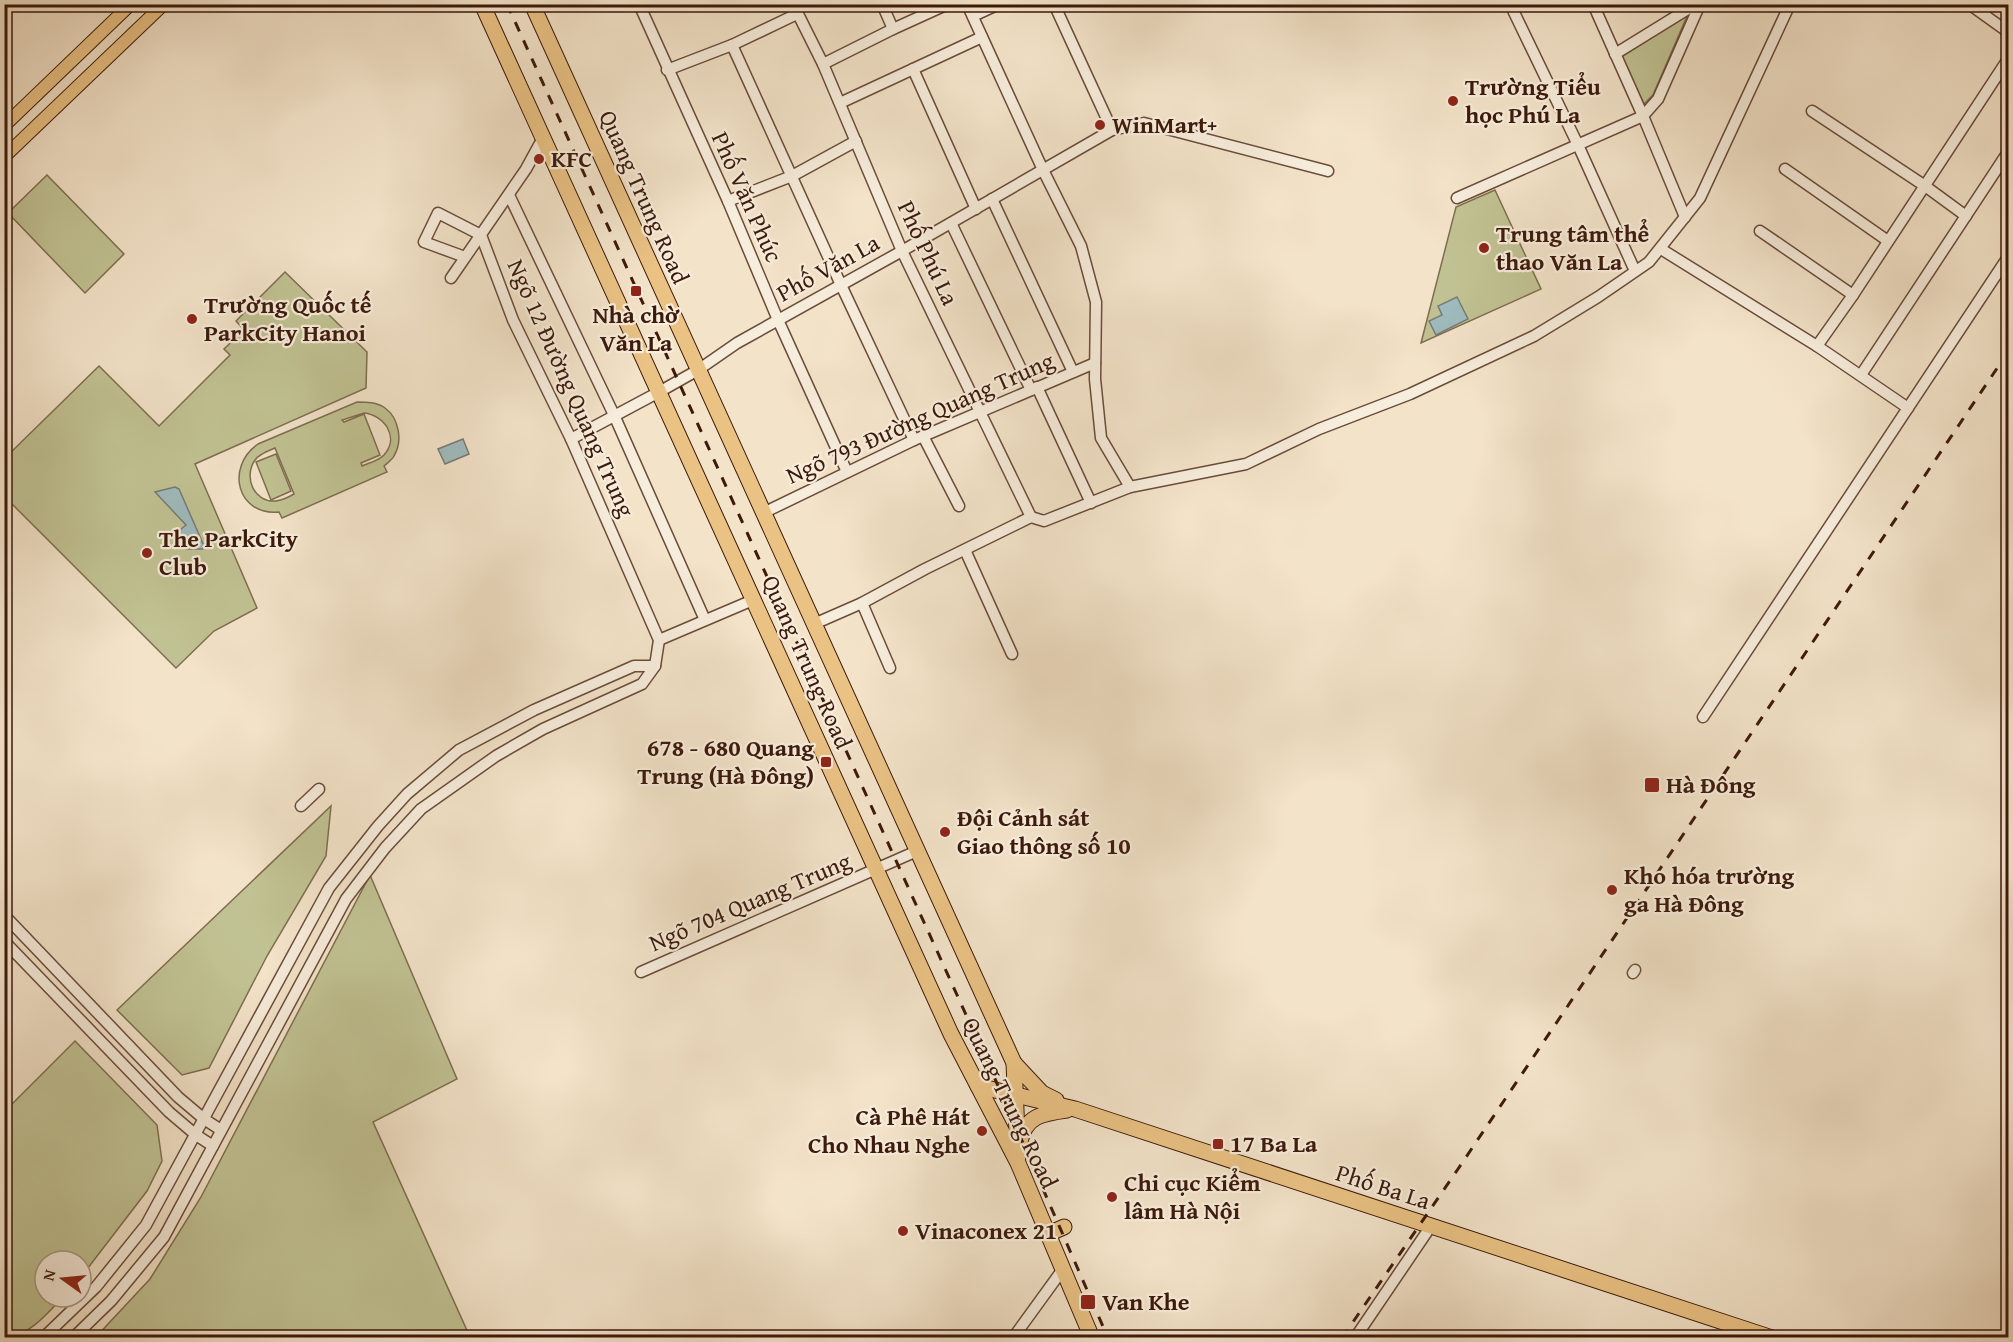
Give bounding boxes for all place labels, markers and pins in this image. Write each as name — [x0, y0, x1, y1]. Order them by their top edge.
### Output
place label: Trường Tiểu học Phú La — [1465, 69, 1601, 132]
marker: Trường Tiểu học Phú La — [1446, 94, 1460, 108]
place label: WinMart+ — [1112, 107, 1217, 142]
marker: WinMart+ — [1093, 118, 1107, 132]
place label: KFC — [551, 141, 592, 176]
marker: KFC — [532, 152, 546, 166]
place label: Trung tâm thể thao Văn La — [1496, 216, 1650, 279]
marker: Trung tâm thể thao Văn La — [1477, 241, 1491, 255]
marker: Nhà chờ Văn La — [629, 284, 643, 298]
place label: Trường Quốc tế ParkCity Hanoi — [204, 287, 372, 350]
place label: Nhà chờ Văn La — [592, 297, 680, 360]
marker: Trường Quốc tế ParkCity Hanoi — [185, 312, 199, 326]
place label: The ParkCity Club — [159, 521, 298, 584]
marker: The ParkCity Club — [140, 546, 154, 560]
place label: 678 - 680 Quang Trung (Hà Đông) — [637, 730, 814, 793]
marker: 678 - 680 Quang Trung (Hà Đông) — [819, 755, 833, 769]
place label: Hà Đông — [1666, 767, 1756, 802]
marker: Hà Đông — [1643, 776, 1661, 794]
place label: Đội Cảnh sát Giao thông số 10 — [957, 800, 1131, 863]
marker: Đội Cảnh sát Giao thông số 10 — [938, 825, 952, 839]
place label: Kho hóa trường ga Hà Đông — [1624, 858, 1795, 921]
marker: Kho hóa trường ga Hà Đông — [1605, 883, 1619, 897]
place label: Cà Phê Hát Cho Nhau Nghe — [808, 1099, 970, 1162]
marker: Cà Phê Hát Cho Nhau Nghe — [975, 1124, 989, 1138]
place label: 17 Ba La — [1230, 1126, 1318, 1161]
marker: 17 Ba La — [1211, 1137, 1225, 1151]
place label: Chi cục Kiểm lâm Hà Nội — [1124, 1165, 1261, 1228]
marker: Chi cục Kiểm lâm Hà Nội — [1105, 1190, 1119, 1204]
place label: Vinaconex 21 — [915, 1213, 1057, 1248]
marker: Vinaconex 21 — [896, 1224, 910, 1238]
place label: Van Khe — [1102, 1284, 1190, 1319]
marker: Van Khe — [1079, 1293, 1097, 1311]

